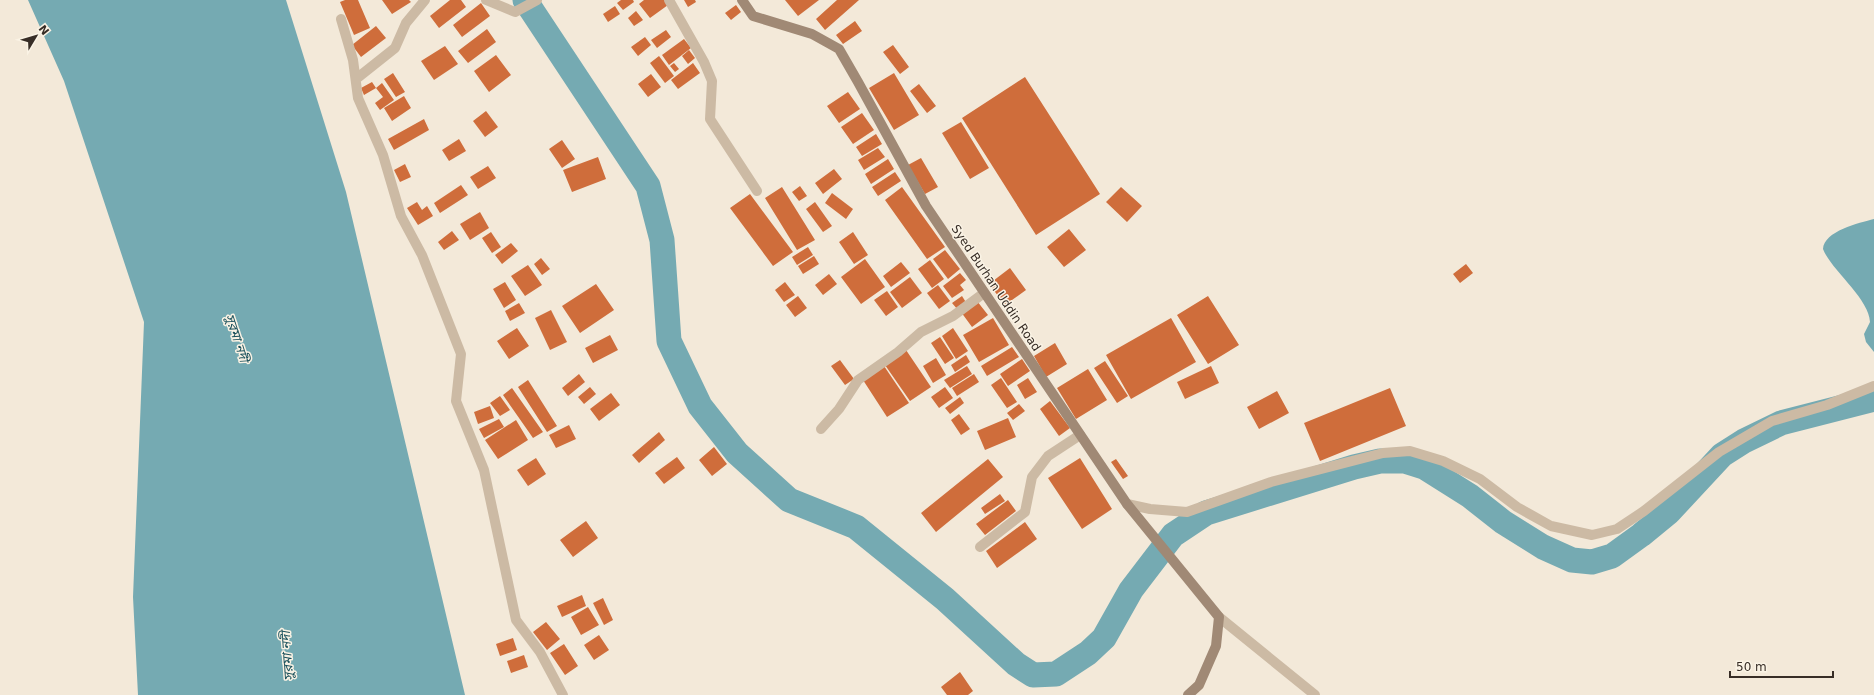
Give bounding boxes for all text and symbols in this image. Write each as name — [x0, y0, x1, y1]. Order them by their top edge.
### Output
north arrow — [16, 16, 56, 56]
text: N — [36, 23, 51, 38]
street label: Syed Burhan Uddin Road — [948, 222, 1044, 354]
water label: সুরমা নদী — [222, 312, 253, 366]
water label: সুরমা নদী — [278, 628, 296, 681]
scale bar — [1730, 653, 1833, 679]
text: 50 m — [1736, 660, 1767, 674]

